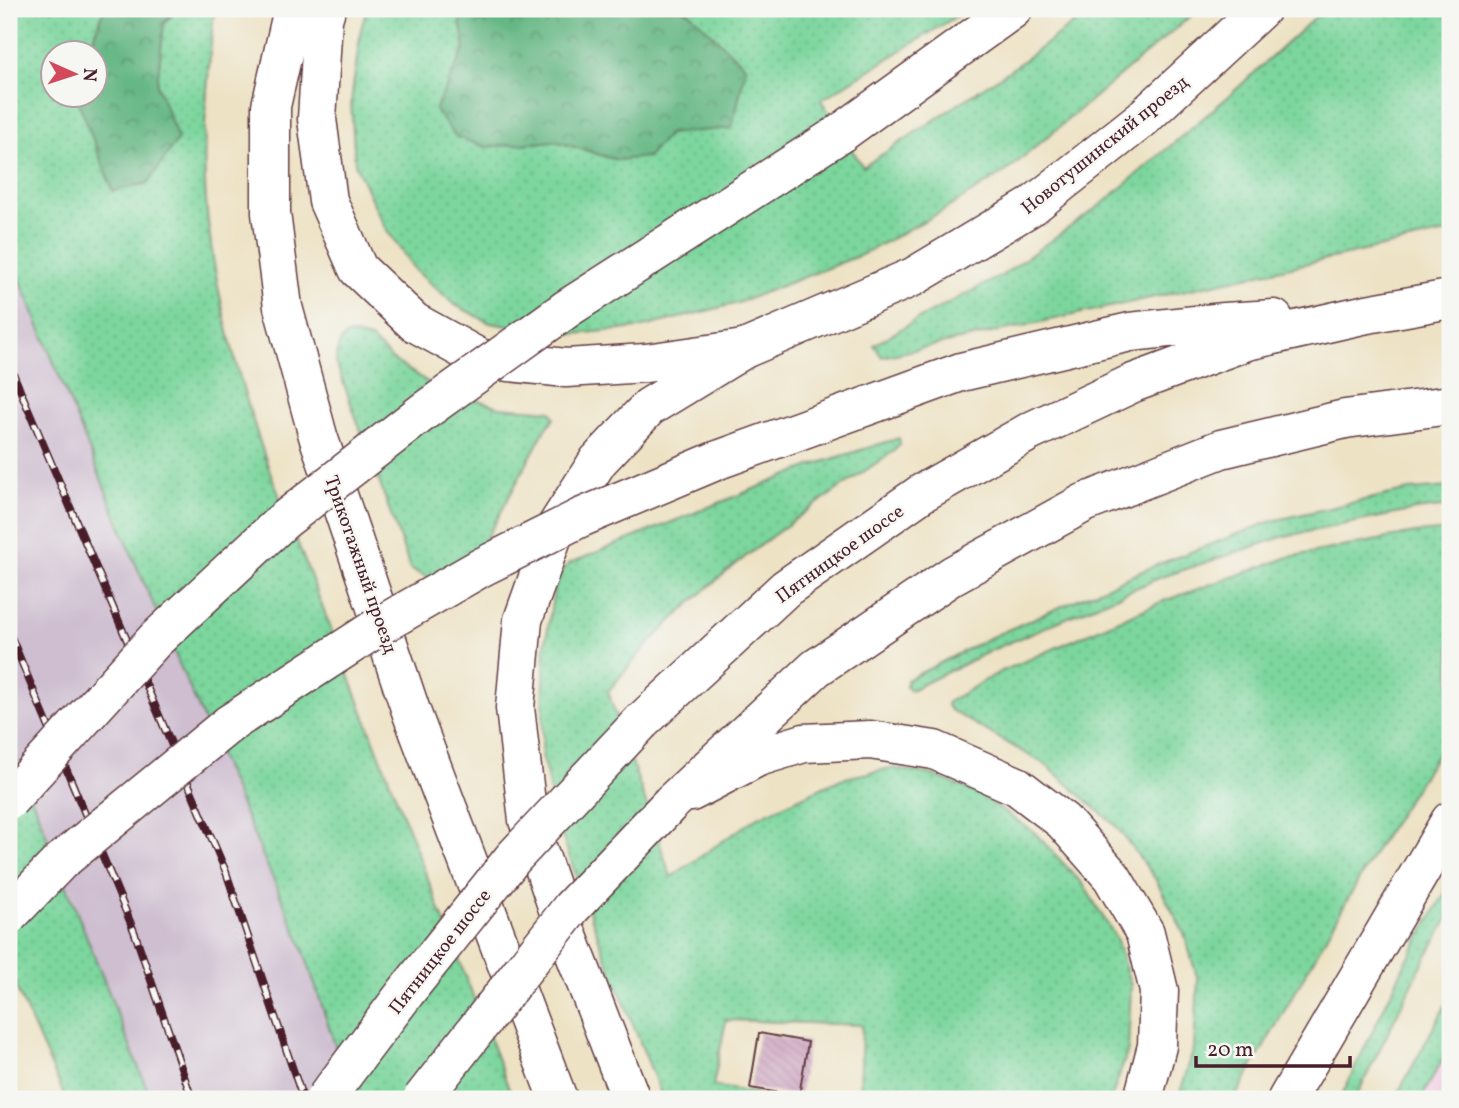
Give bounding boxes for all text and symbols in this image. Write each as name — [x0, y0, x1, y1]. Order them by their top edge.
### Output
north arrow — [38, 38, 108, 108]
text: N — [76, 67, 102, 83]
street label: Новотушинский проезд — [1016, 70, 1195, 221]
street label: Трикотажный проезд — [317, 472, 403, 657]
street label: Пятницкое шоссе — [771, 499, 910, 610]
street label: Пятницкое шоссе — [383, 884, 498, 1021]
scale bar — [1196, 1024, 1350, 1068]
text: 20 m — [1207, 1036, 1253, 1065]

